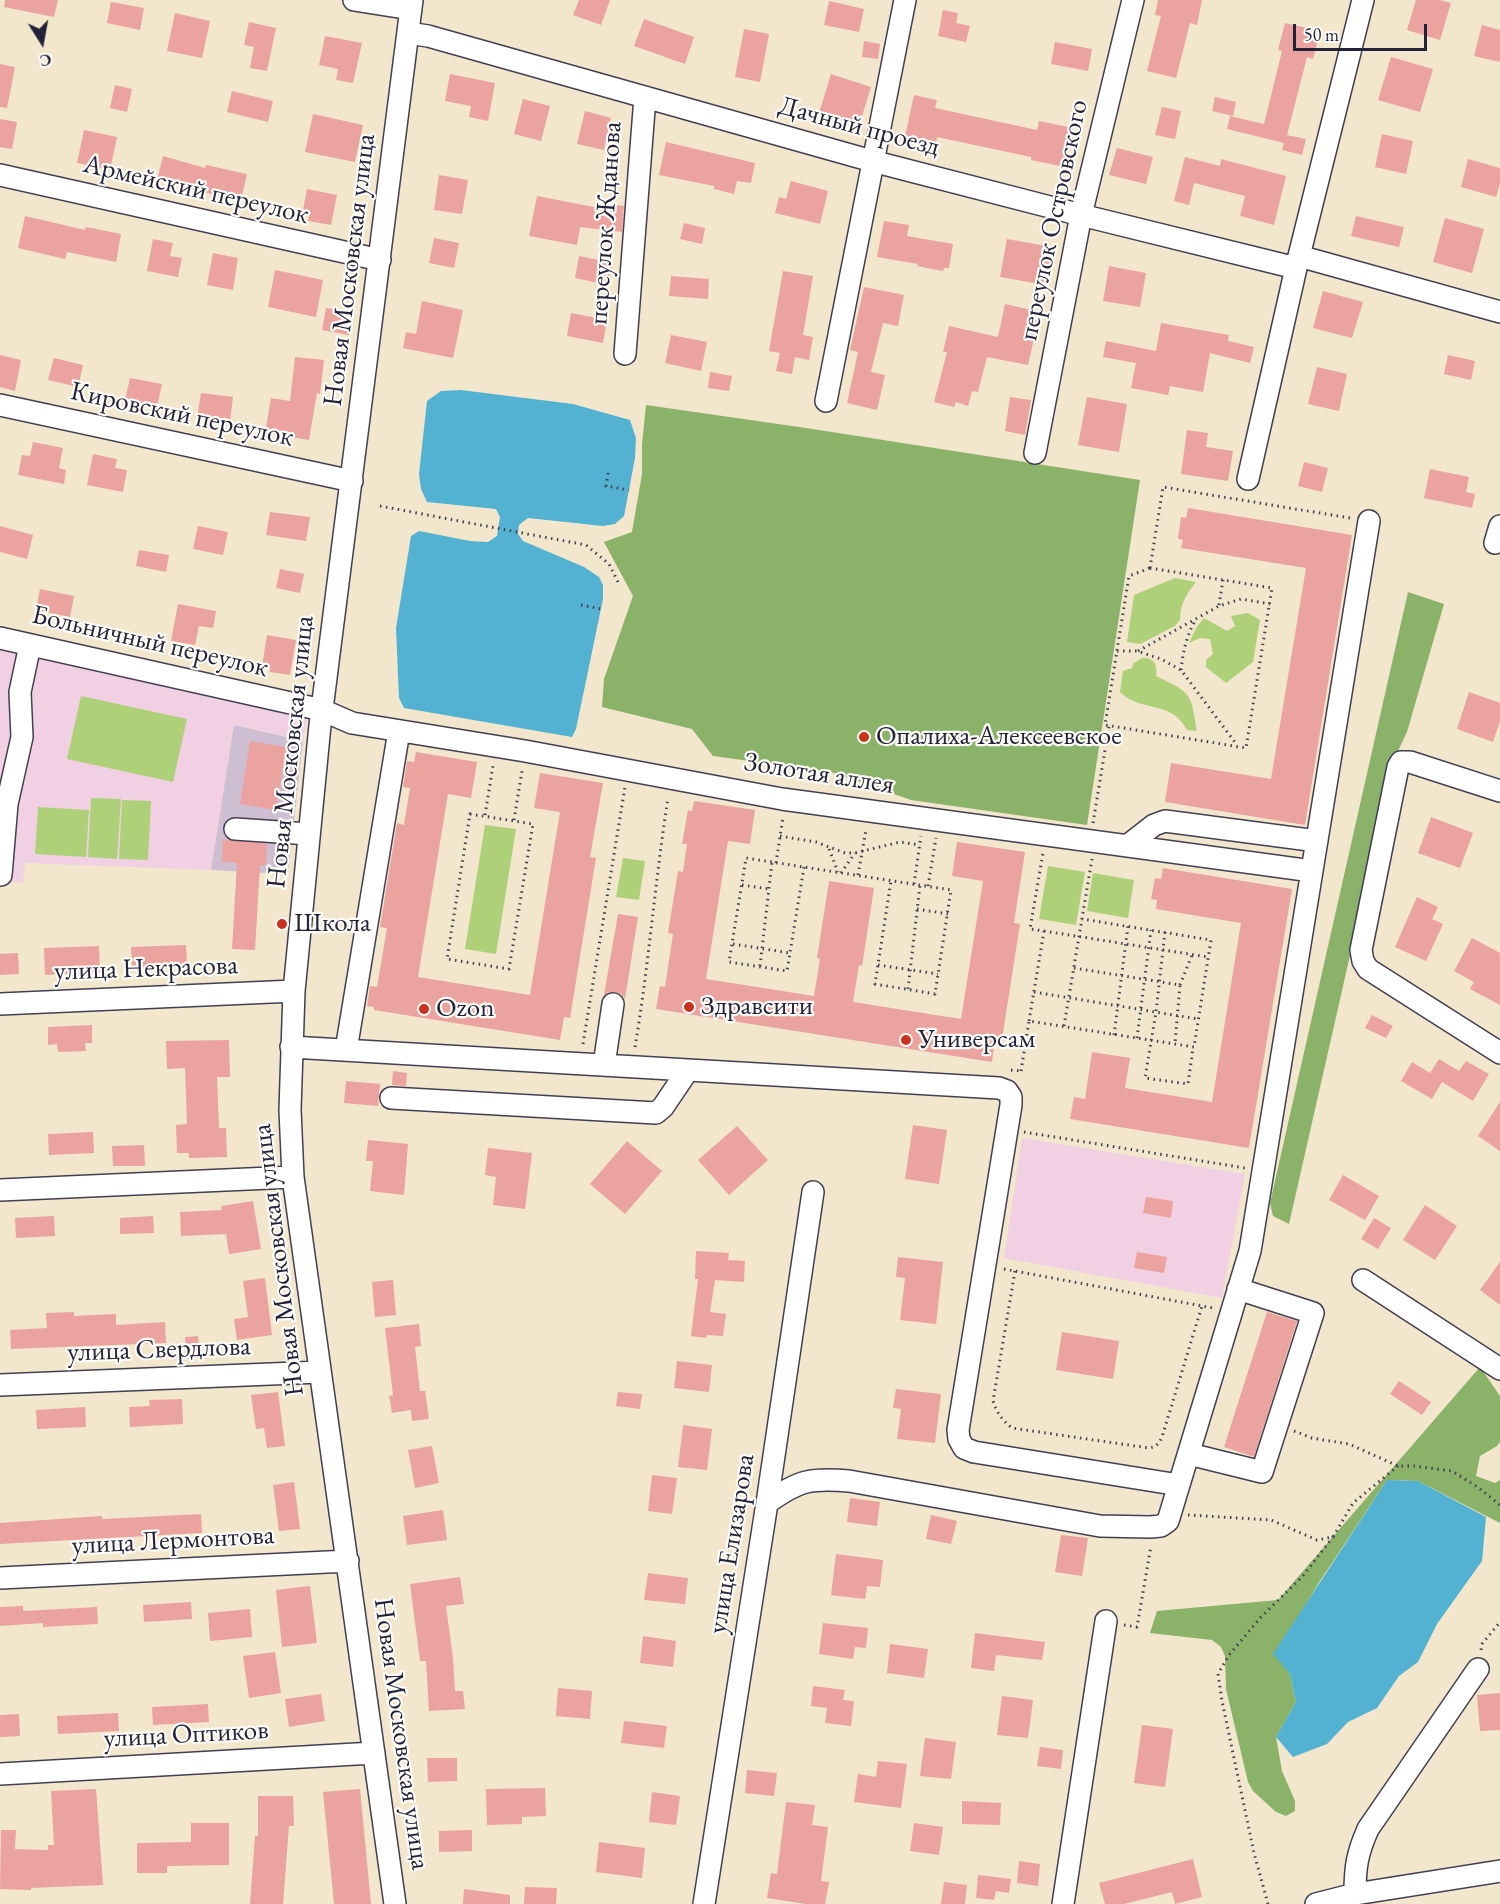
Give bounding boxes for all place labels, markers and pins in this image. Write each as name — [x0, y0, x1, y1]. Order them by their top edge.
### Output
place label: Опалиха-Алексеевское — [876, 721, 1122, 753]
marker: Опалиха-Алексеевское — [857, 730, 871, 744]
place label: Школа — [294, 908, 371, 940]
marker: Школа — [275, 917, 289, 931]
place label: Здравсити — [701, 991, 813, 1023]
place label: Ozon — [436, 993, 494, 1025]
marker: Здравсити — [682, 1000, 696, 1014]
marker: Ozon — [417, 1002, 431, 1016]
place label: Универсам — [918, 1024, 1035, 1056]
marker: Универсам — [899, 1033, 913, 1047]

